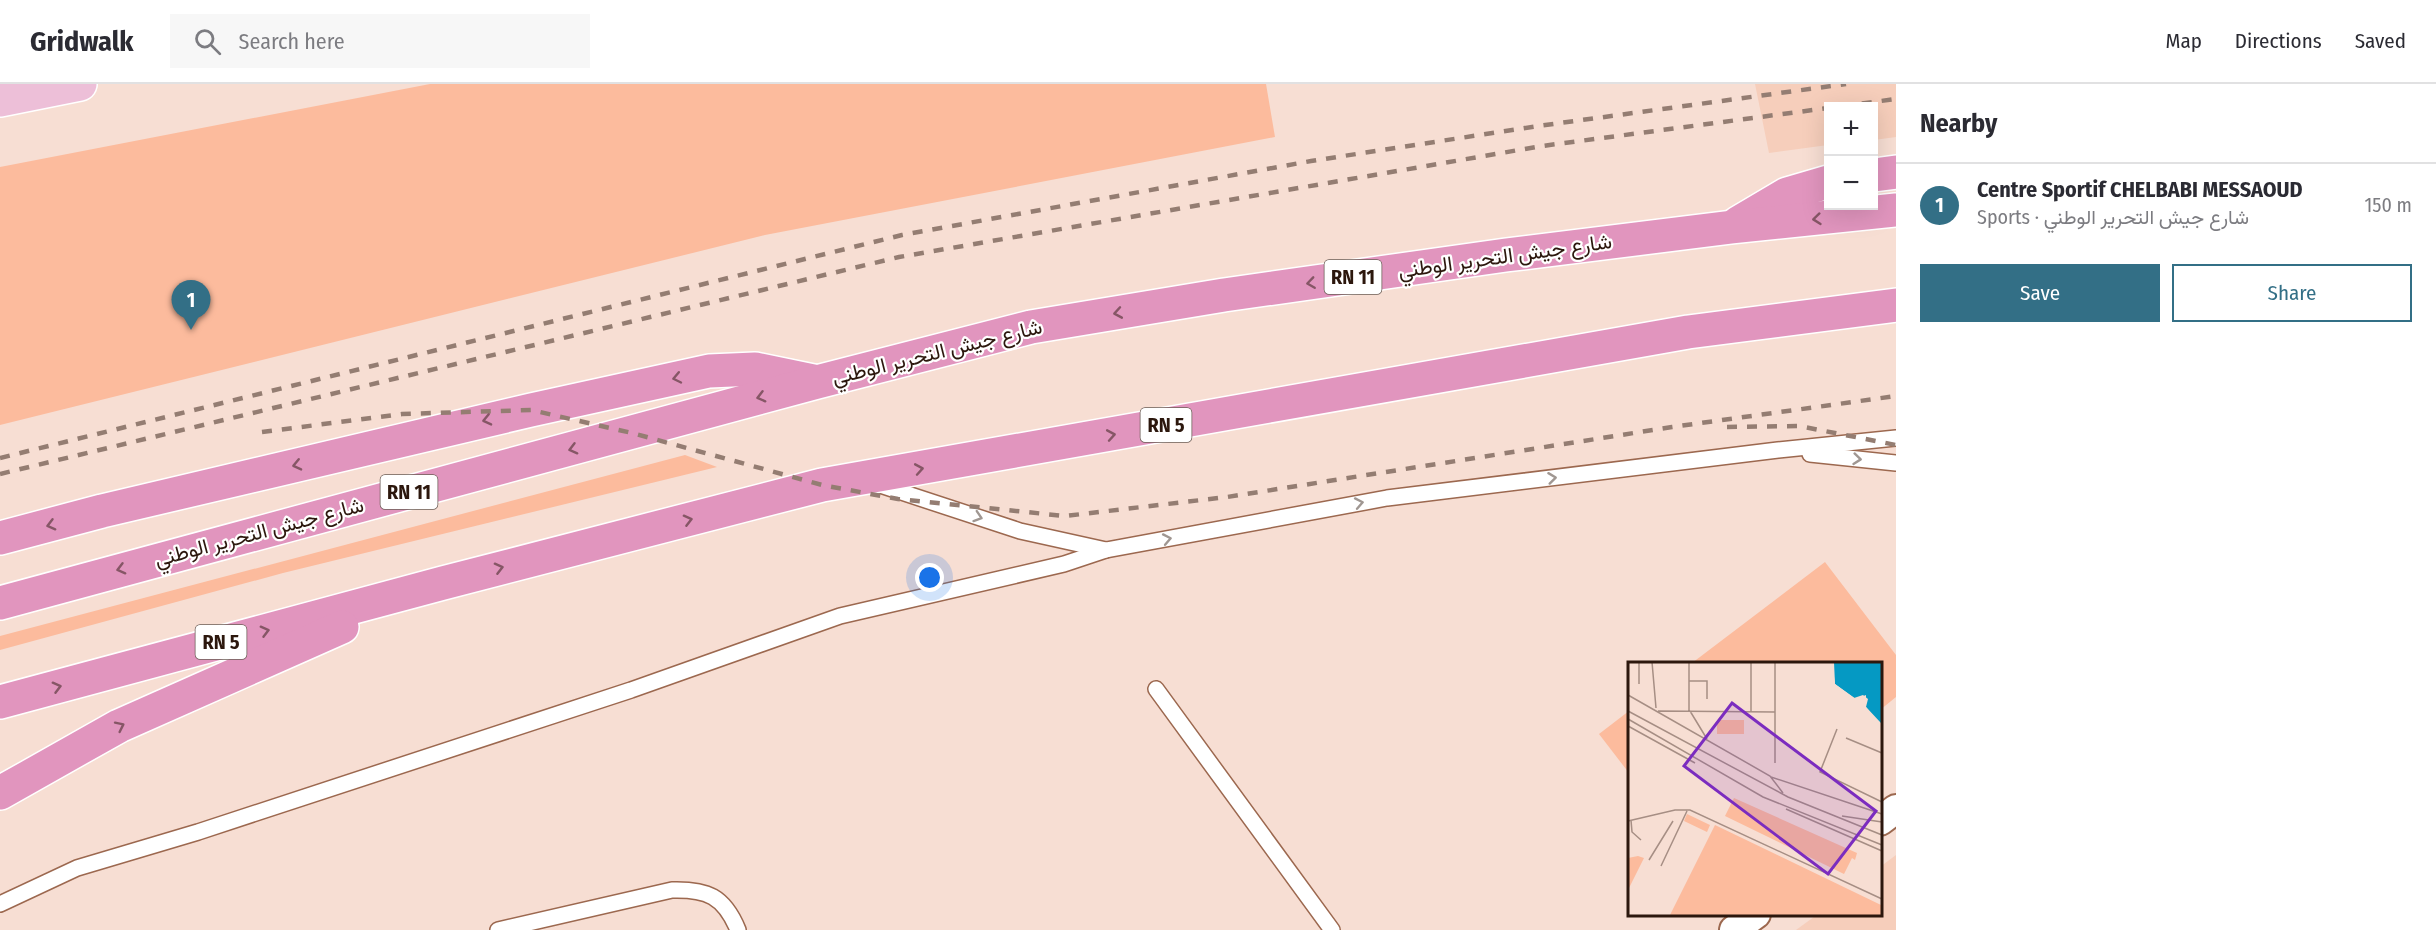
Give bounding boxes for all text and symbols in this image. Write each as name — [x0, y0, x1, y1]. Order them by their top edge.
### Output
search box — [170, 14, 590, 68]
text: Gridwalk — [30, 25, 134, 58]
icon: search — [191, 25, 224, 58]
text: Search here — [239, 28, 345, 55]
text: Map — [2165, 28, 2202, 54]
text: Directions — [2235, 28, 2322, 54]
text: Saved — [2355, 28, 2406, 54]
map controls — [1824, 102, 1878, 210]
button: + — [1824, 102, 1878, 156]
text: Nearby — [1920, 108, 1997, 139]
button: − — [1824, 156, 1878, 210]
text: Centre Sportif CHELBABI MESSAOUD — [1977, 176, 2303, 203]
text: 1 — [1935, 193, 1944, 217]
text: 150 m — [2365, 193, 2412, 217]
text: Sports · شارع جيش التحرير الوطني — [1977, 205, 2249, 229]
one-way arrow — [1812, 212, 1821, 224]
street label: شارع جيش التحرير الوطني — [1396, 228, 1614, 288]
road number: RN 11 — [1324, 260, 1382, 294]
button: Save — [1920, 264, 2160, 322]
button: Share — [2172, 264, 2412, 322]
one-way arrow — [1306, 276, 1316, 288]
pin: 1 — [172, 280, 210, 330]
one-way arrow — [1114, 306, 1123, 318]
street label: شارع جيش التحرير الوطني — [829, 313, 1046, 395]
one-way arrow — [672, 371, 682, 384]
one-way arrow — [756, 390, 766, 403]
road number: RN 5 — [1140, 408, 1192, 442]
one-way arrow — [482, 413, 492, 426]
one-way arrow — [1107, 429, 1116, 441]
one-way arrow — [568, 441, 578, 454]
one-way arrow — [1852, 452, 1861, 464]
one-way arrow — [292, 457, 302, 470]
one-way arrow — [914, 463, 924, 476]
one-way arrow — [1548, 472, 1557, 484]
road number: RN 11 — [380, 475, 438, 509]
street label: شارع جيش التحرير الوطني — [152, 492, 368, 576]
one-way arrow — [1354, 497, 1364, 510]
one-way arrow — [972, 510, 983, 522]
one-way arrow — [683, 514, 693, 527]
one-way arrow — [46, 517, 56, 530]
one-way arrow — [1162, 533, 1172, 546]
one-way arrow — [116, 562, 127, 574]
one-way arrow — [494, 563, 504, 576]
your location — [915, 563, 944, 592]
road number: RN 5 — [196, 625, 246, 659]
one-way arrow — [260, 625, 270, 638]
inset map — [1628, 662, 1881, 915]
one-way arrow — [51, 681, 61, 694]
one-way arrow — [114, 722, 125, 733]

